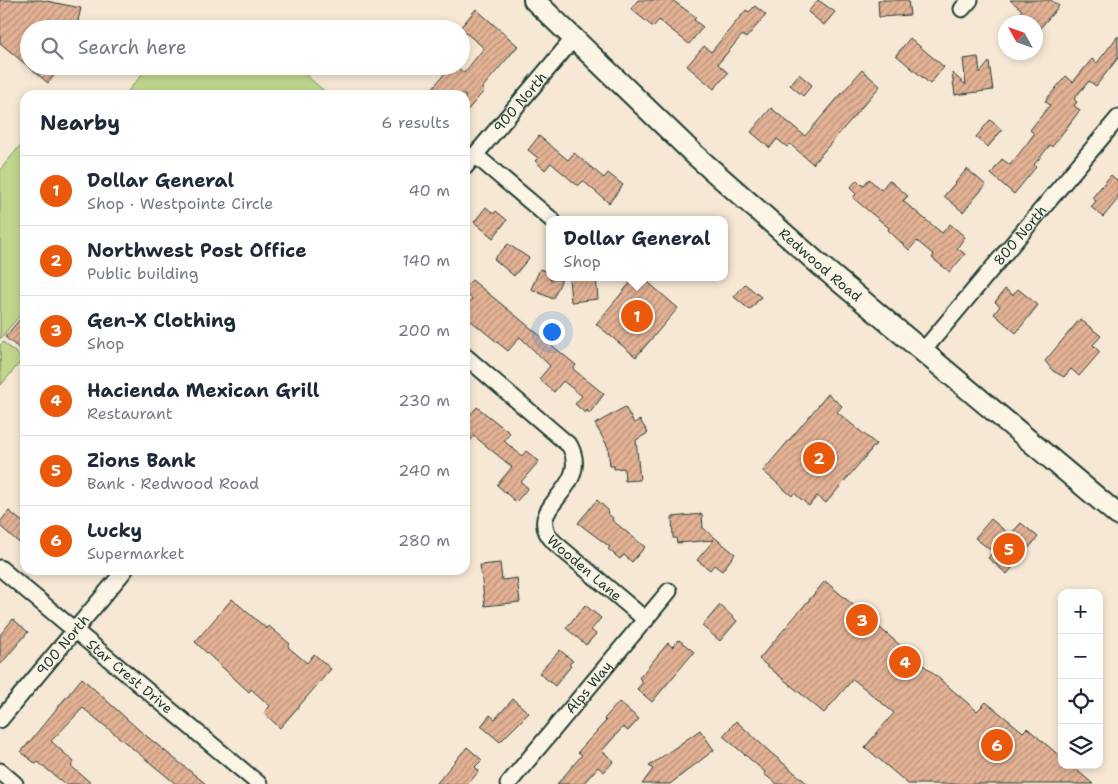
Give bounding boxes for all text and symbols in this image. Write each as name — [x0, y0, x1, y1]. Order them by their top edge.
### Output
north arrow — [998, 15, 1043, 60]
search box — [20, 20, 470, 75]
icon: search — [38, 34, 66, 62]
text: Search here — [78, 35, 187, 60]
street label: 900 North — [489, 68, 550, 136]
text: Nearby — [40, 109, 120, 137]
text: 6 results — [381, 112, 450, 133]
text: Dollar General — [87, 168, 234, 193]
text: 1 — [52, 180, 60, 201]
text: 40 m — [408, 180, 450, 201]
text: Shop · Westpointe Circle — [87, 193, 273, 214]
street label: 800 North — [989, 201, 1050, 269]
popup — [546, 216, 728, 281]
street label: Redwood Road — [775, 224, 866, 305]
text: Dollar General — [564, 226, 711, 251]
text: Northwest Post Office — [87, 238, 307, 263]
text: 2 — [50, 250, 62, 271]
text: 140 m — [403, 250, 450, 271]
text: Shop — [564, 251, 601, 272]
text: Public building — [87, 263, 199, 284]
pin: 1 — [621, 297, 653, 335]
text: Gen-X Clothing — [87, 308, 236, 333]
your location — [539, 319, 565, 345]
text: 3 — [50, 320, 62, 341]
text: 200 m — [398, 320, 450, 341]
text: Shop — [87, 333, 124, 354]
text: Hacienda Mexican Grill — [87, 378, 319, 403]
text: 4 — [50, 390, 62, 411]
text: 230 m — [398, 390, 450, 411]
text: Restaurant — [87, 403, 173, 424]
pin: 2 — [803, 439, 835, 477]
text: Zions Bank — [87, 448, 196, 473]
text: 5 — [51, 460, 61, 481]
text: 240 m — [398, 460, 450, 481]
text: Bank · Redwood Road — [87, 473, 259, 494]
text: Lucky — [87, 518, 142, 543]
text: 6 — [50, 530, 62, 551]
text: 280 m — [398, 530, 450, 551]
pin: 5 — [993, 530, 1025, 568]
street label: Wooden Lane — [543, 531, 626, 605]
text: Supermarket — [87, 543, 184, 564]
map controls — [1058, 589, 1103, 769]
button: + — [1058, 589, 1103, 634]
pin: 3 — [846, 601, 878, 639]
street label: 900 North — [32, 611, 93, 679]
button: − — [1058, 634, 1103, 679]
street label: Star Crest Drive — [83, 635, 177, 717]
pin: 4 — [889, 643, 921, 681]
street label: Alps Way — [562, 657, 616, 717]
button: locate — [1058, 679, 1103, 724]
button: layers — [1058, 724, 1103, 769]
pin: 6 — [981, 726, 1013, 764]

